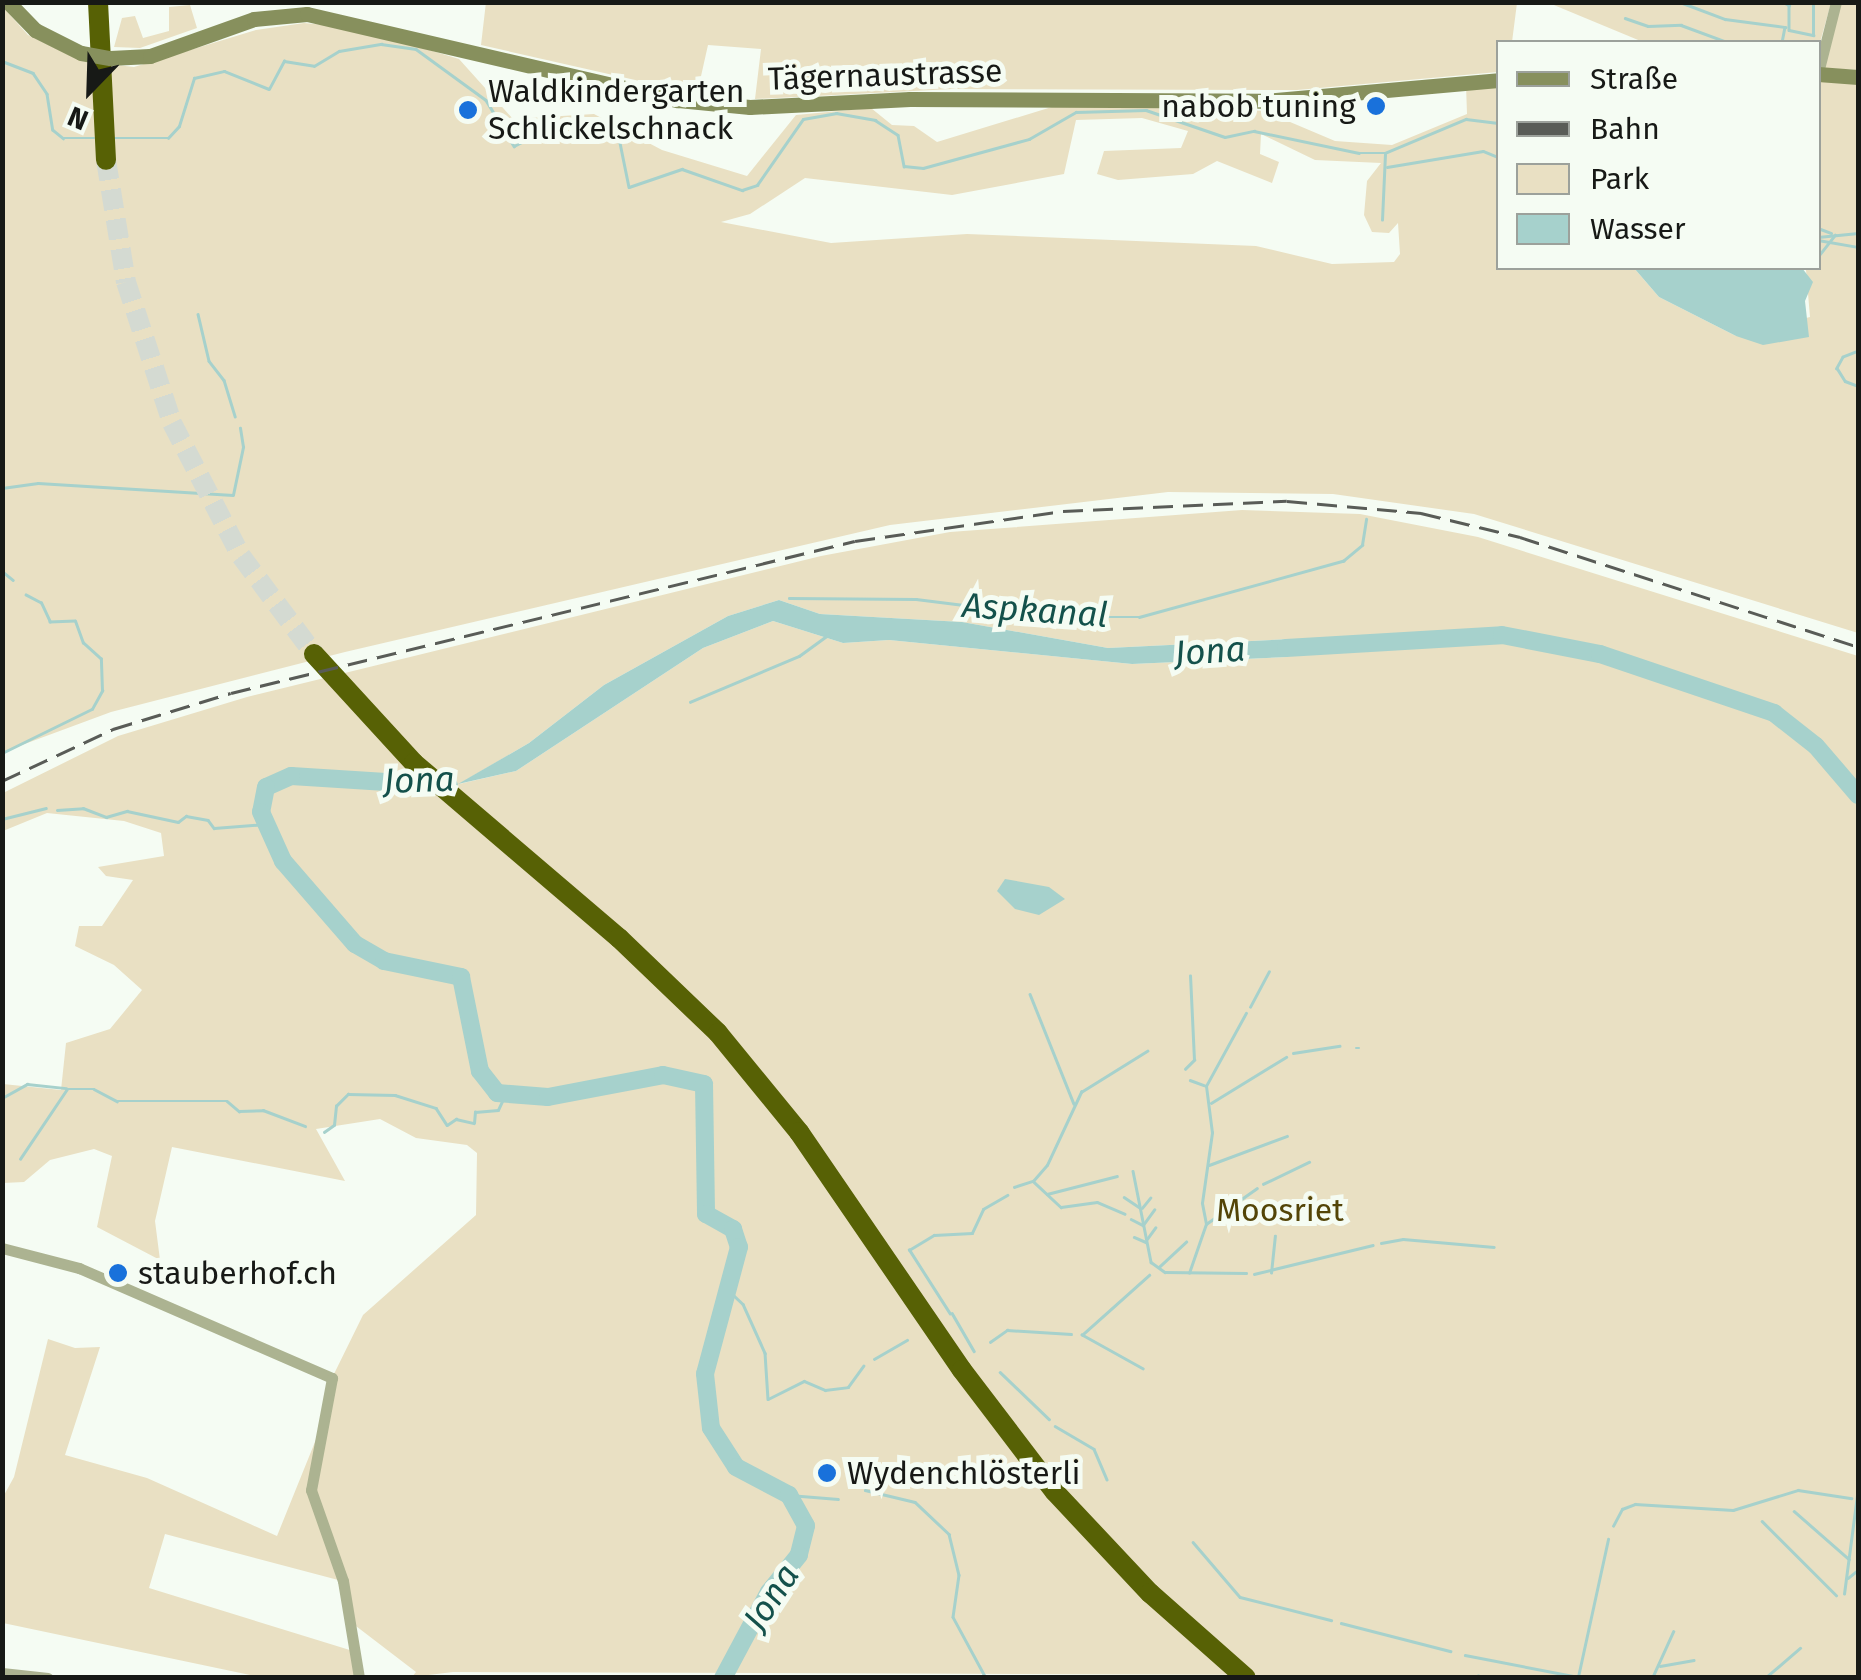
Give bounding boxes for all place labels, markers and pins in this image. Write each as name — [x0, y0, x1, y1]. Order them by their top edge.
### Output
place label: Waldkindergarten Schlickelschnack — [488, 73, 745, 148]
place label: nabob tuning — [1161, 87, 1356, 125]
marker: nabob tuning — [1365, 95, 1387, 117]
marker: Waldkindergarten Schlickelschnack — [457, 99, 479, 121]
place label: stauberhof.ch — [138, 1254, 337, 1292]
marker: stauberhof.ch — [107, 1262, 129, 1284]
place label: Wydenchlösterli — [847, 1454, 1081, 1492]
marker: Wydenchlösterli — [816, 1462, 838, 1484]

